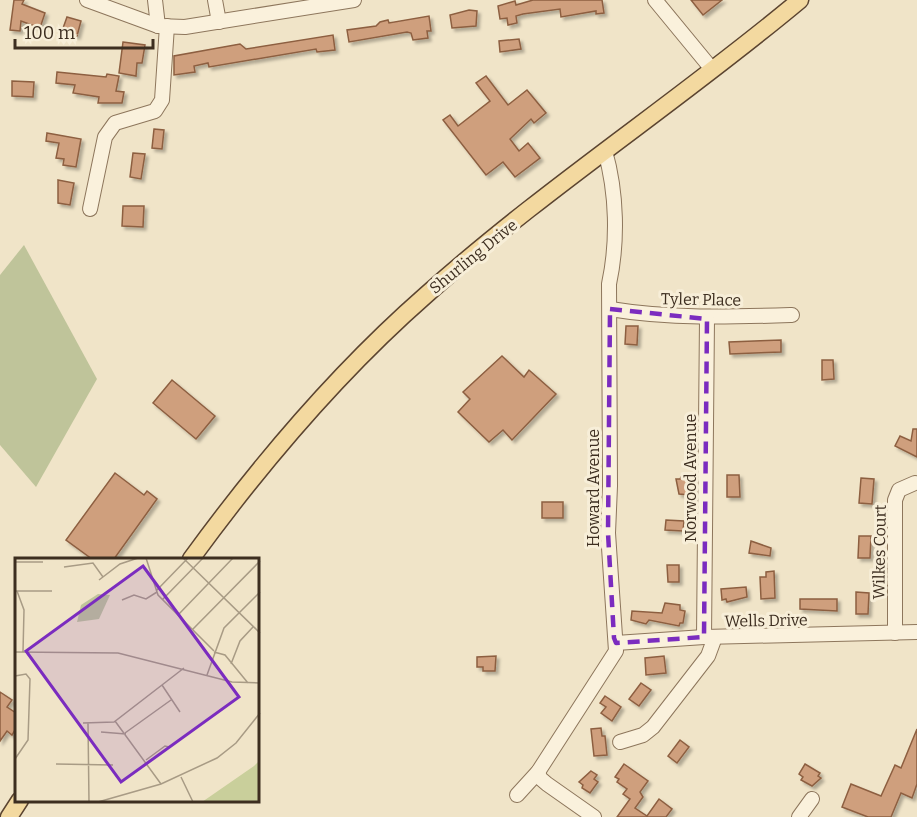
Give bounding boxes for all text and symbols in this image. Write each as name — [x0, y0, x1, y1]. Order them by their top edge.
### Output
scale bar — [15, 12, 153, 50]
text: 100 m — [24, 22, 75, 44]
street label: Shurling Drive — [426, 215, 521, 298]
street label: Tyler Place — [661, 289, 741, 310]
street label: Norwood Avenue — [681, 414, 700, 542]
street label: Howard Avenue — [584, 429, 603, 547]
street label: Wilkes Court — [869, 504, 890, 600]
inset map — [15, 558, 260, 802]
street label: Wells Drive — [724, 610, 808, 631]

